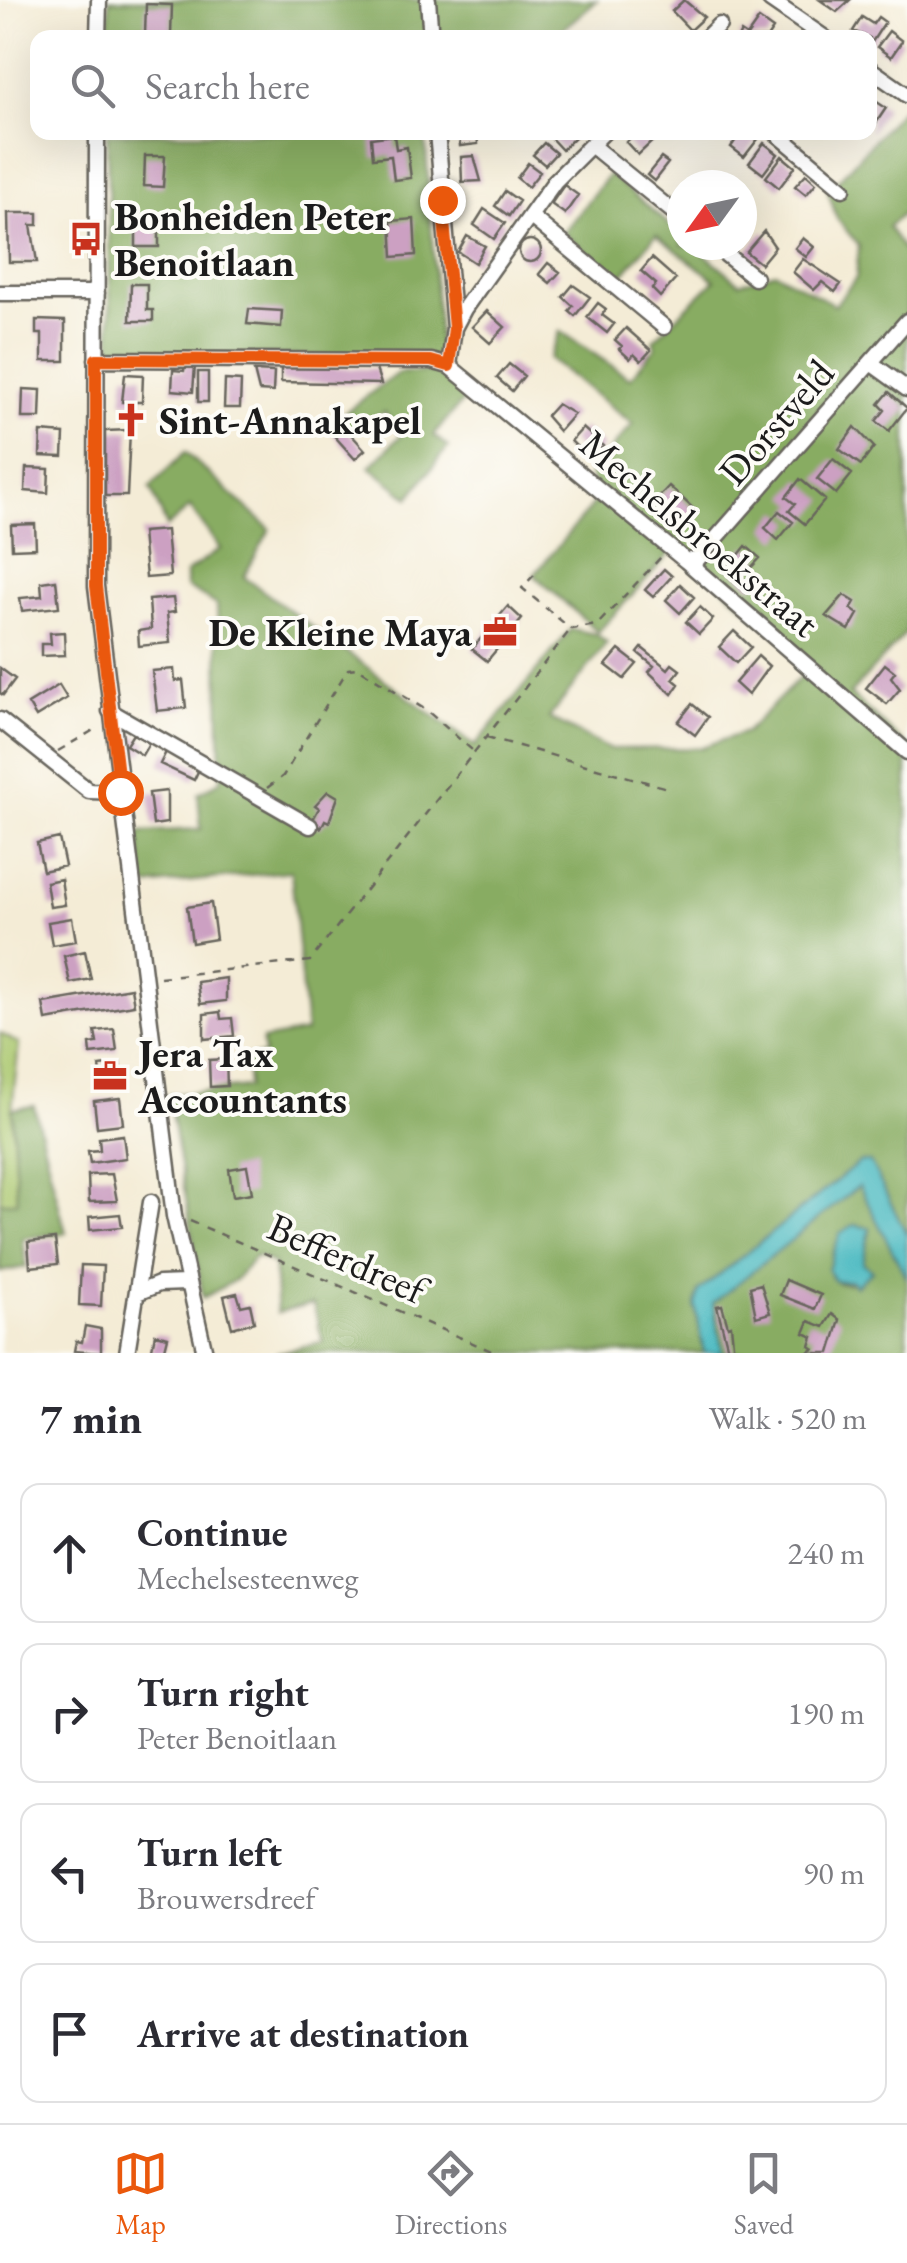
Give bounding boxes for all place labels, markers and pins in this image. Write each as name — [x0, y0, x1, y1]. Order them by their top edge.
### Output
place label: Bonheiden Peter Benoitlaan — [114, 190, 391, 288]
bus stop icon: Bonheiden Peter Benoitlaan — [67, 220, 105, 258]
place label: Sint-Annakapel — [159, 394, 421, 446]
church icon: Sint-Annakapel — [112, 401, 150, 439]
place label: De Kleine Maya — [208, 606, 472, 658]
office icon: De Kleine Maya — [481, 613, 519, 651]
place label: Jera Tax Accountants — [134, 1027, 347, 1125]
office icon: Jera Tax Accountants — [91, 1057, 129, 1095]

